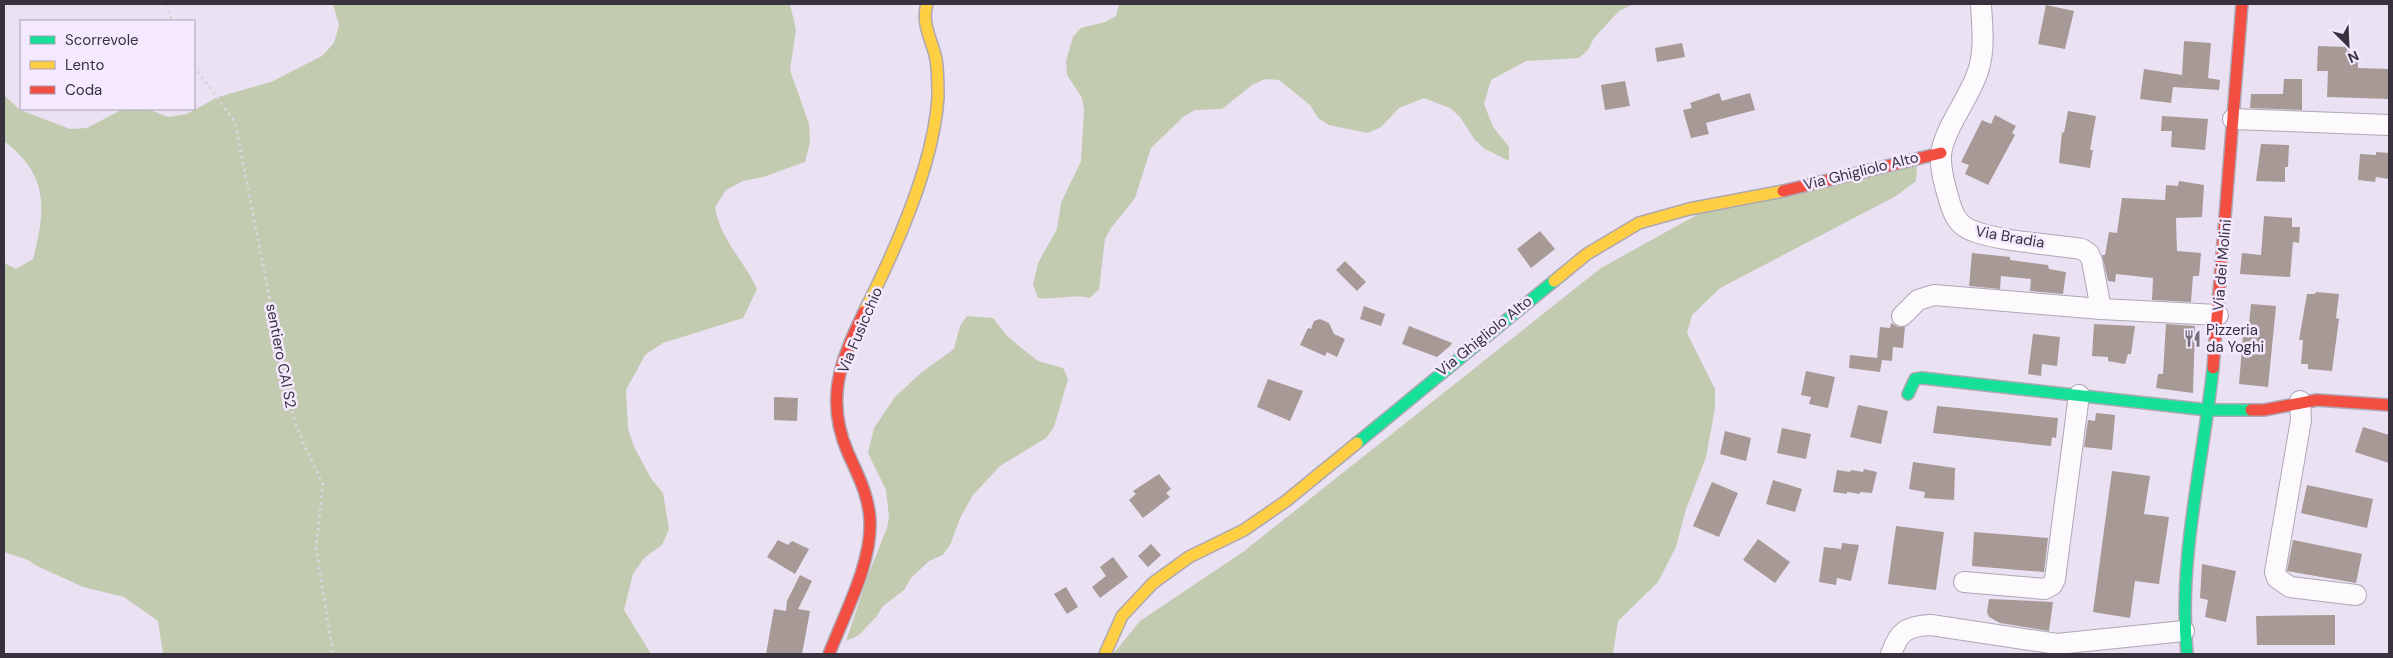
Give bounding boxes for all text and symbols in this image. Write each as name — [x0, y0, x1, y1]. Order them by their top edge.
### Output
legend — [20, 20, 195, 110]
north arrow — [2323, 20, 2373, 70]
text: Scorrevole — [65, 30, 139, 50]
text: N — [2345, 47, 2362, 67]
text: Lento — [65, 55, 104, 75]
text: Coda — [65, 80, 102, 100]
street label: Via Ghigliolo Alto — [1801, 147, 1921, 195]
street label: Via dei Molini — [2208, 218, 2236, 312]
street label: Via Bradia — [1974, 221, 2046, 253]
street label: Via Fusicchio — [833, 284, 887, 376]
street label: Via Ghigliolo Alto — [1432, 291, 1536, 381]
street label: sentiero CAI S2 — [261, 302, 301, 410]
place label: Pizzeria da Yoghi — [2206, 320, 2264, 357]
restaurant icon: Pizzeria da Yoghi — [2182, 329, 2202, 349]

